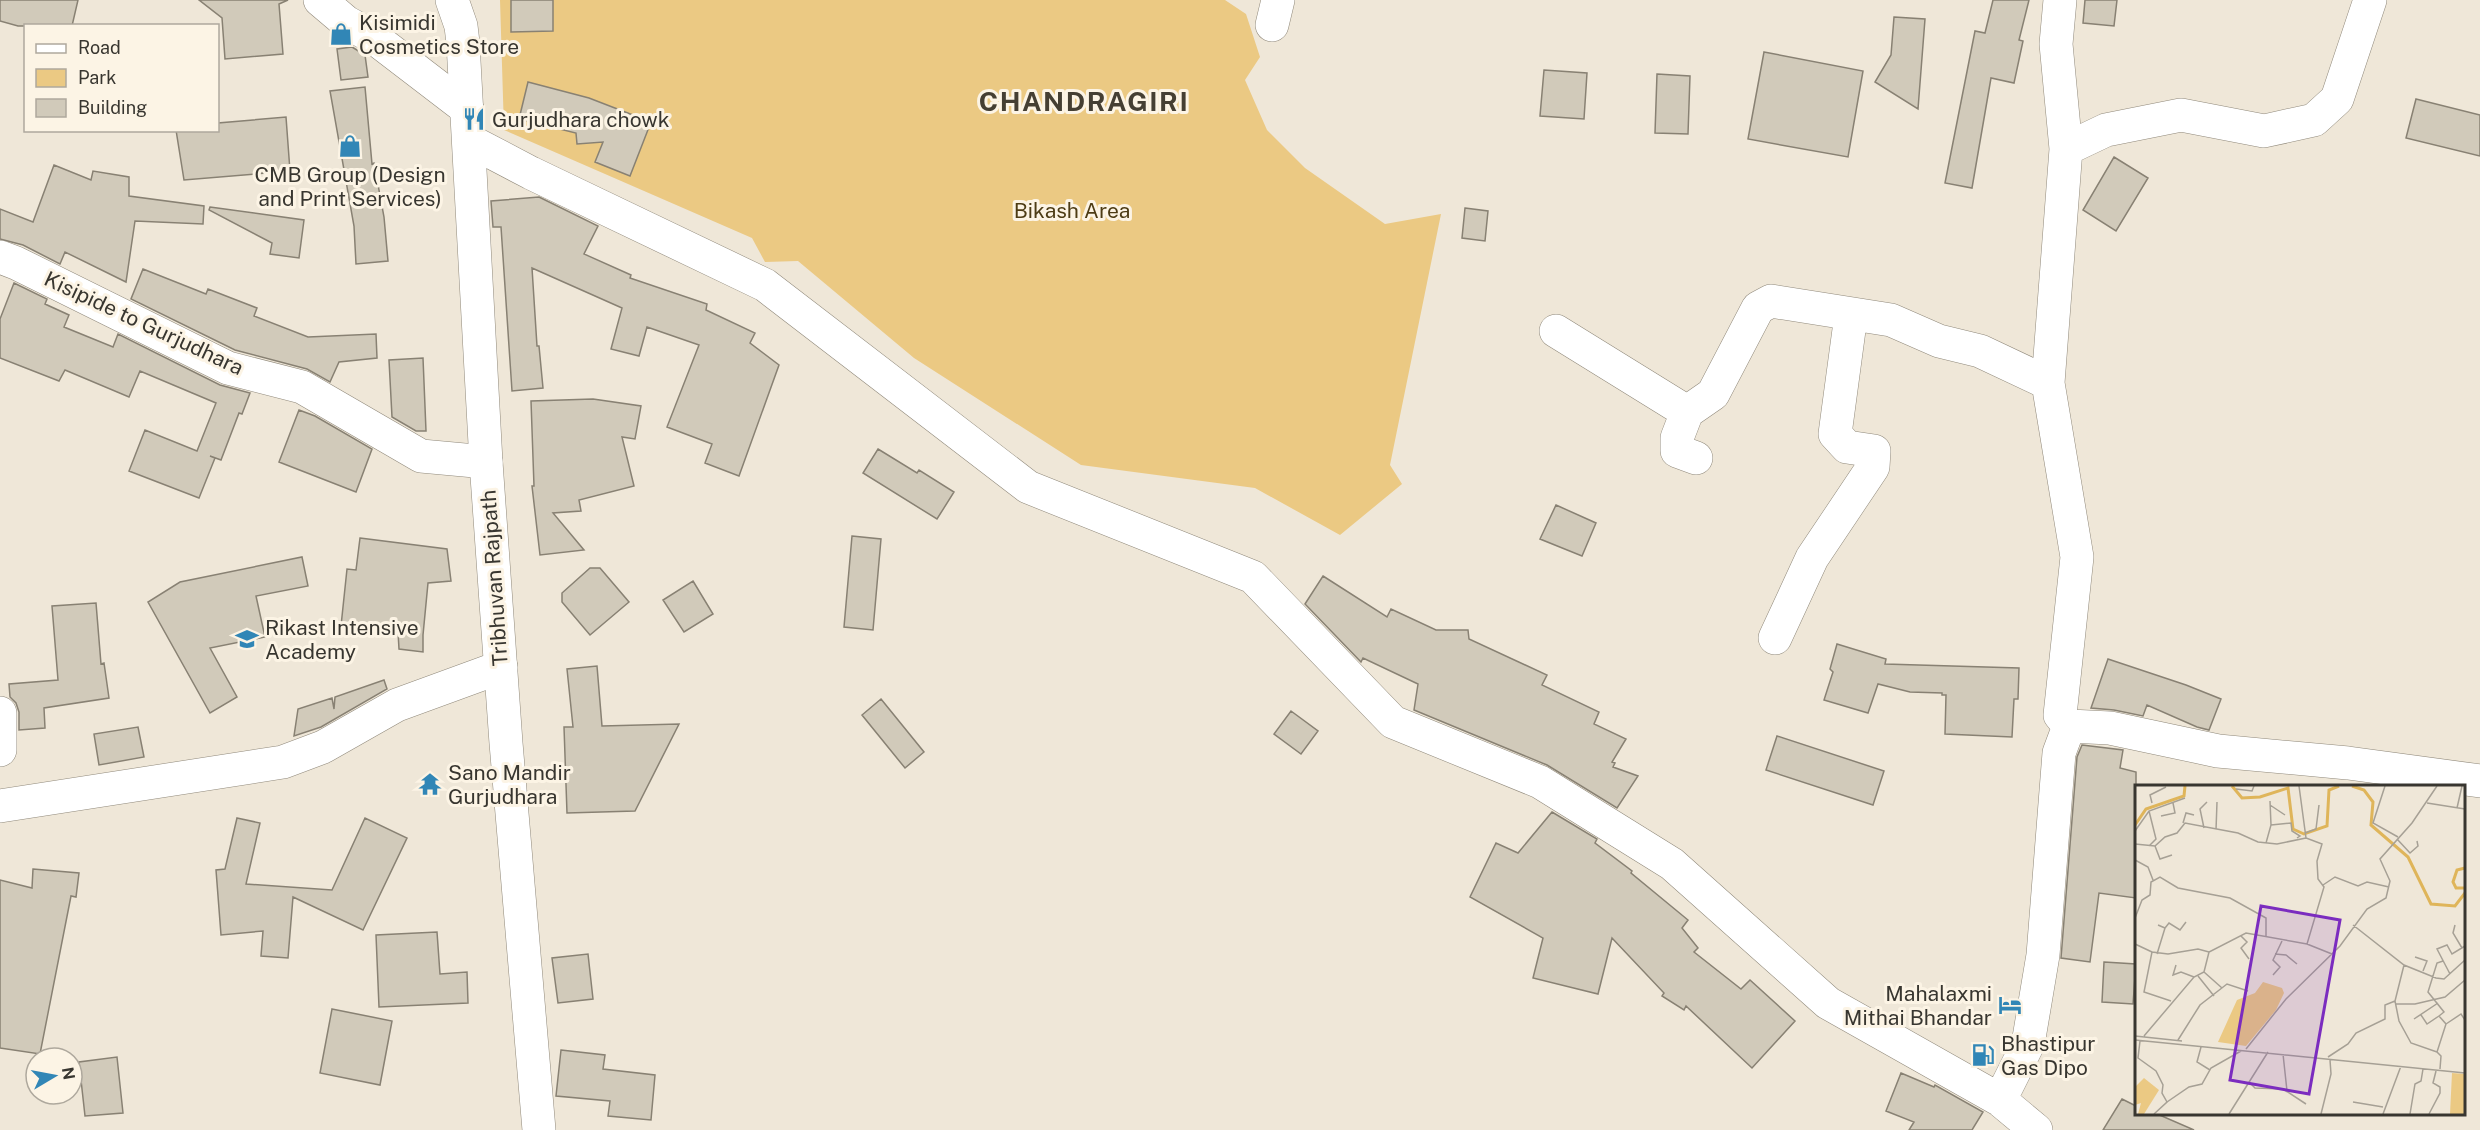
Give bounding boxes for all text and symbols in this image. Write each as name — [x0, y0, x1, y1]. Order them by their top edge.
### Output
place label: Kisimidi Cosmetics Store — [359, 10, 519, 59]
shop icon: Kisimidi Cosmetics Store — [328, 21, 354, 47]
legend — [24, 24, 219, 132]
text: Road — [78, 37, 121, 58]
text: Park — [78, 67, 116, 88]
district label: CHANDRAGIRI — [979, 85, 1189, 117]
text: Building — [78, 97, 147, 118]
restaurant icon: Gurjudhara chowk — [461, 106, 487, 132]
place label: Gurjudhara chowk — [492, 107, 670, 132]
shop icon: CMB Group (Design and Print Services) — [337, 133, 363, 159]
place label: CMB Group (Design and Print Services) — [254, 162, 446, 211]
park label: Bikash Area — [1014, 198, 1130, 223]
street label: Kisipide to Gurjudhara — [41, 266, 247, 380]
street label: Tribhuvan Rajpath — [475, 489, 513, 667]
place label: Rikast Intensive Academy — [265, 615, 419, 664]
school or university icon: Rikast Intensive Academy — [234, 626, 260, 652]
place label: Sano Mandir Gurjudhara — [448, 760, 571, 809]
temple icon: Sano Mandir Gurjudhara — [417, 771, 443, 797]
inset map — [2135, 785, 2465, 1115]
place label: Mahalaxmi Mithai Bhandar — [1844, 981, 1992, 1030]
hotel icon: Mahalaxmi Mithai Bhandar — [1997, 992, 2023, 1018]
place label: Bhastipur Gas Dipo — [2001, 1031, 2096, 1080]
fuel station icon: Bhastipur Gas Dipo — [1970, 1042, 1996, 1068]
north arrow — [24, 1046, 84, 1106]
text: N — [58, 1066, 79, 1081]

